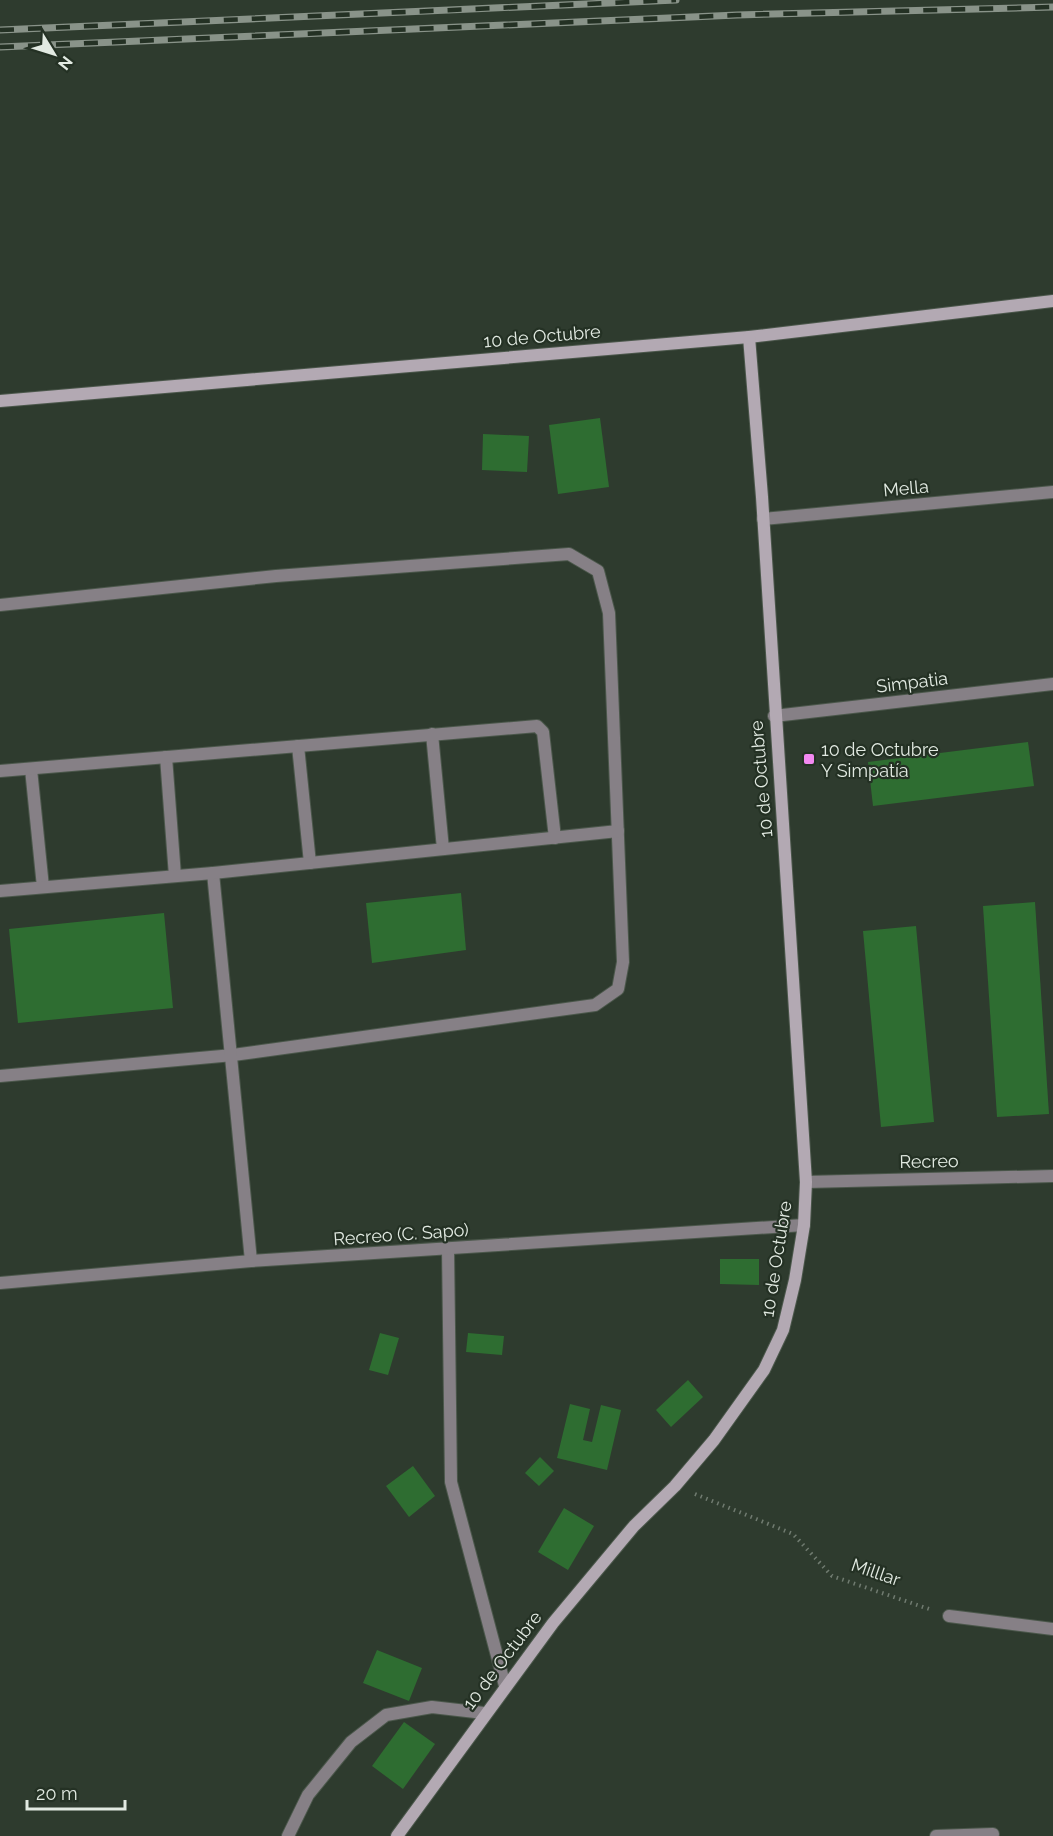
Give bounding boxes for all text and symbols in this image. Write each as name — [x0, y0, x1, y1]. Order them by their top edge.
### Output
north arrow — [24, 24, 84, 84]
text: N — [54, 52, 77, 74]
street label: 10 de Octubre — [483, 320, 602, 352]
street label: Mella — [882, 476, 930, 500]
street label: Simpatia — [875, 667, 949, 697]
street label: 10 de Octubre — [745, 719, 777, 838]
place label: 10 de Octubre Y Simpatía — [821, 739, 939, 781]
marker: 10 de Octubre Y Simpatía — [802, 752, 816, 766]
street label: Recreo — [899, 1150, 959, 1172]
street label: 10 de Octubre — [756, 1199, 796, 1319]
street label: Recreo (C. Sapo) — [333, 1219, 470, 1249]
street label: Milllar — [849, 1554, 904, 1590]
street label: 10 de Octubre — [458, 1606, 546, 1713]
scale bar — [27, 1773, 124, 1811]
text: 20 m — [36, 1783, 78, 1804]

